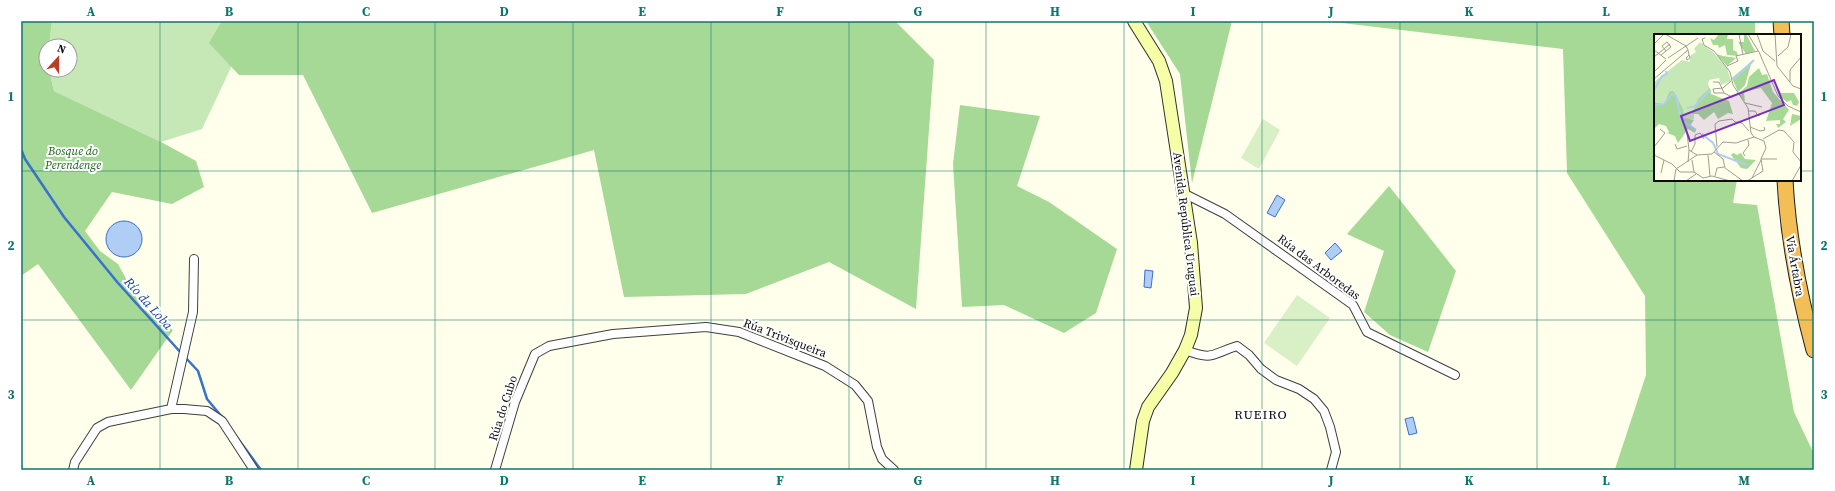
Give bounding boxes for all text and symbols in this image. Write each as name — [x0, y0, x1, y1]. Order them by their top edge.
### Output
text: A — [87, 3, 96, 20]
text: B — [225, 3, 234, 20]
text: C — [362, 3, 370, 20]
text: D — [499, 3, 509, 20]
text: E — [638, 3, 646, 20]
text: F — [776, 3, 784, 20]
text: G — [914, 3, 923, 20]
text: H — [1050, 3, 1060, 20]
text: I — [1190, 3, 1196, 20]
text: J — [1327, 3, 1334, 20]
text: K — [1464, 3, 1474, 20]
text: L — [1602, 3, 1610, 20]
text: M — [1738, 3, 1750, 20]
inset map — [1654, 34, 1801, 181]
north arrow — [38, 38, 78, 78]
text: N — [55, 41, 68, 58]
text: 1 — [7, 88, 15, 105]
text: 1 — [1820, 88, 1828, 105]
park label: Bosque do Perendenge — [44, 143, 101, 173]
street label: Avenida República Uruguai — [1169, 151, 1203, 297]
street label: Rúa das Arboredas — [1274, 231, 1364, 303]
street label: Vía Ártabra — [1782, 234, 1808, 299]
text: 2 — [7, 237, 15, 254]
text: 2 — [1820, 237, 1828, 254]
water label: Río da Loba — [120, 273, 177, 333]
street label: Rúa Trivisqueira — [741, 315, 830, 362]
street label: Rúa do Cubo — [485, 373, 521, 443]
text: 3 — [7, 386, 15, 403]
text: 3 — [1820, 386, 1828, 403]
district label: RUEIRO — [1234, 406, 1288, 423]
text: A — [87, 472, 96, 489]
text: B — [225, 472, 234, 489]
text: C — [362, 472, 370, 489]
text: D — [499, 472, 509, 489]
text: E — [638, 472, 646, 489]
text: F — [776, 472, 784, 489]
text: G — [914, 472, 923, 489]
text: H — [1050, 472, 1060, 489]
text: I — [1190, 472, 1196, 489]
text: J — [1327, 472, 1334, 489]
text: K — [1464, 472, 1474, 489]
text: L — [1602, 472, 1610, 489]
text: M — [1738, 472, 1750, 489]

